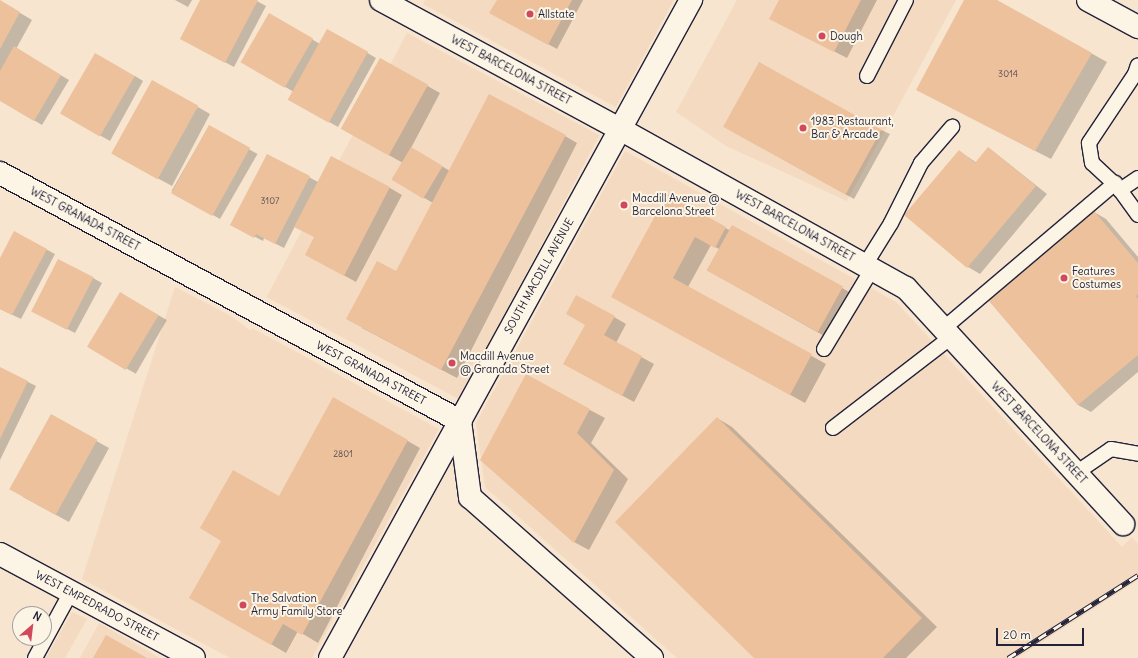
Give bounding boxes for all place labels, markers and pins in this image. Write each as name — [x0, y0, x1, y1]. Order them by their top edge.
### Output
place label: Allstate — [538, 7, 574, 21]
marker: Allstate — [525, 9, 535, 19]
place label: Dough — [830, 29, 863, 43]
marker: Dough — [817, 31, 827, 41]
place label: 1983 Restaurant, Bar & Arcade — [811, 115, 894, 141]
marker: 1983 Restaurant, Bar & Arcade — [798, 123, 808, 133]
place label: Macdill Avenue @ Barcelona Street — [632, 192, 720, 218]
marker: Macdill Avenue @ Barcelona Street — [619, 200, 629, 210]
place label: Features Costumes — [1072, 265, 1121, 291]
marker: Features Costumes — [1059, 273, 1069, 283]
place label: Macdill Avenue @ Granada Street — [460, 350, 550, 376]
marker: Macdill Avenue @ Granada Street — [447, 358, 457, 368]
place label: The Salvation Army Family Store — [251, 592, 342, 618]
marker: The Salvation Army Family Store — [238, 600, 248, 610]

